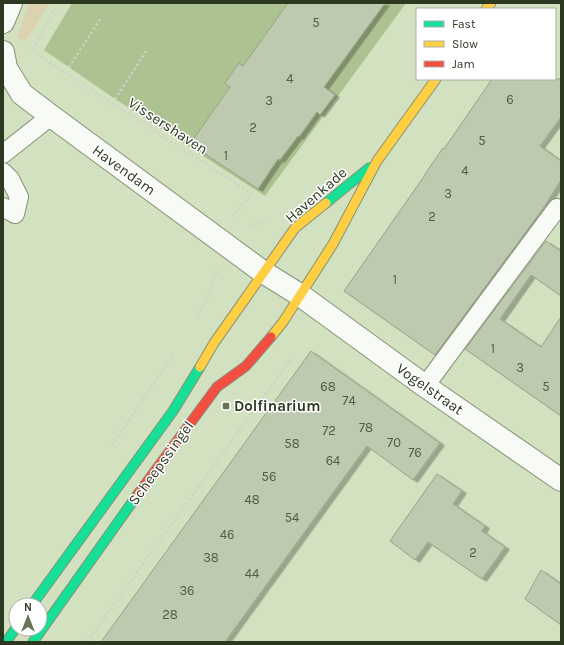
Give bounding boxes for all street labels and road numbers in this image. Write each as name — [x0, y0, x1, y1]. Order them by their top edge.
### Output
street label: Vissershaven — [125, 94, 211, 158]
street label: Havendam — [89, 141, 159, 199]
street label: Havenkade — [281, 163, 351, 227]
street label: Vogelstraat — [393, 359, 467, 419]
street label: Scheepssingel — [124, 417, 198, 509]

